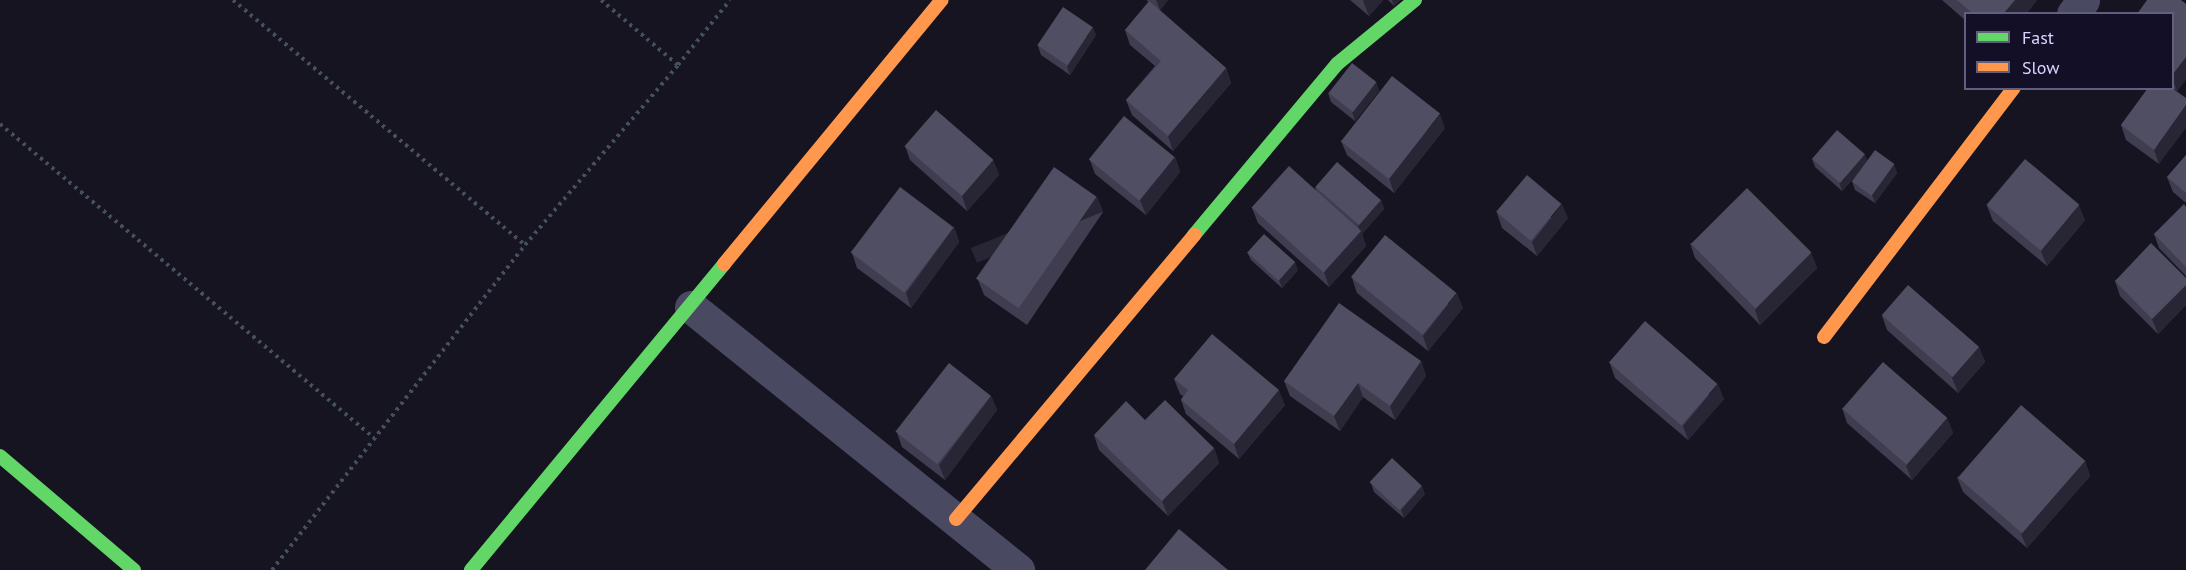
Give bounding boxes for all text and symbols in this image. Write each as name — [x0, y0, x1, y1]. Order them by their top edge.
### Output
legend — [1964, 12, 2174, 90]
text: Fast — [2022, 26, 2054, 49]
text: Slow — [2022, 56, 2060, 79]

